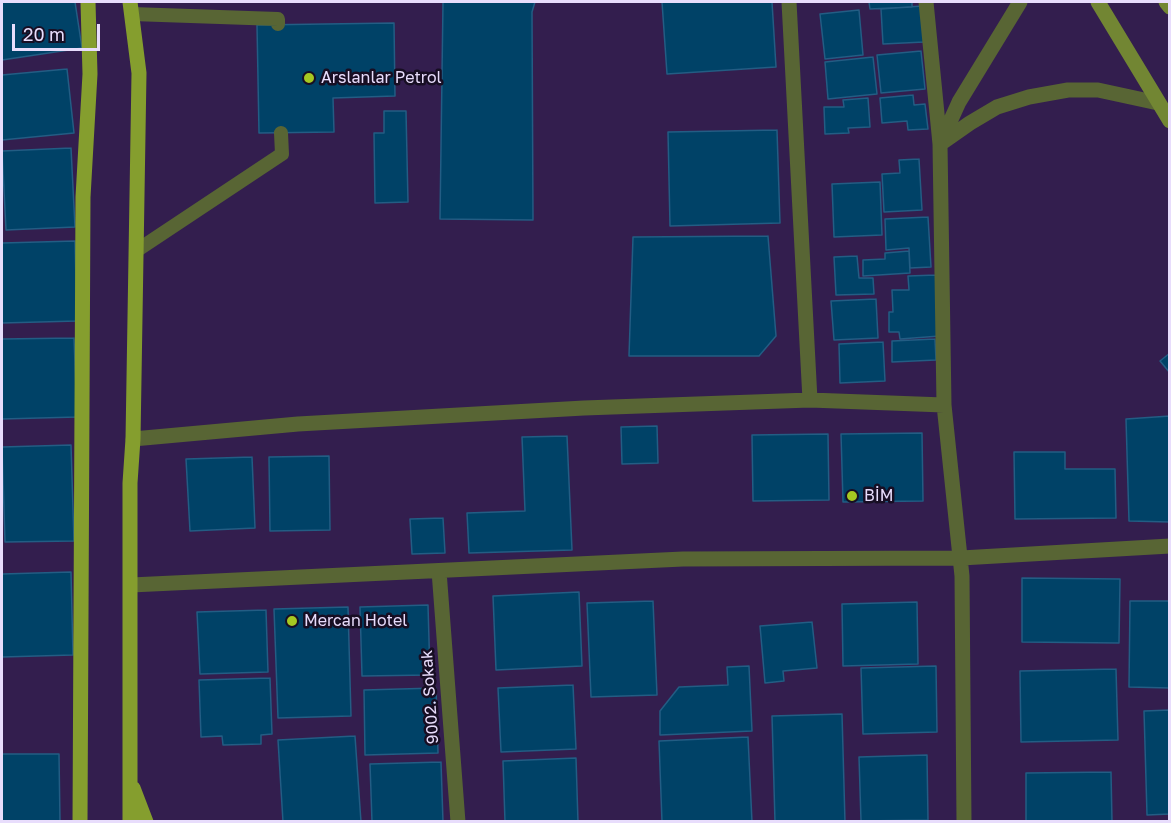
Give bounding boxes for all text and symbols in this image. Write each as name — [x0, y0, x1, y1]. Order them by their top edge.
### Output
scale bar — [15, 12, 104, 50]
text: 20 m — [23, 23, 65, 45]
place label: Arslanlar Petrol — [321, 68, 442, 88]
marker: Arslanlar Petrol — [302, 71, 316, 85]
place label: BİM — [864, 486, 894, 506]
marker: BİM — [845, 489, 859, 503]
place label: Mercan Hotel — [304, 611, 407, 631]
marker: Mercan Hotel — [285, 614, 299, 628]
street label: 9002. Sokak — [417, 649, 443, 745]

